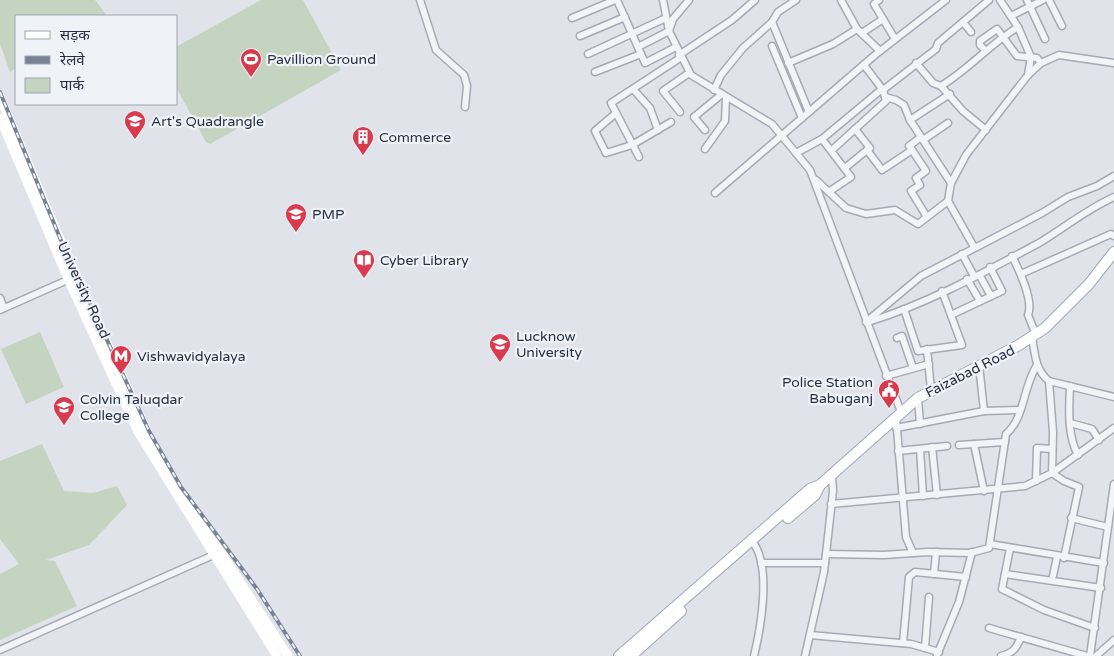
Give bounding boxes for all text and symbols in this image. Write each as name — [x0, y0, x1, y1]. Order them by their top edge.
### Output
legend — [15, 15, 178, 105]
text: सड़क — [60, 26, 90, 44]
sports icon: Pavillion Ground — [239, 47, 263, 78]
text: रेलवे — [59, 51, 85, 69]
place label: Pavillion Ground — [267, 51, 376, 68]
text: पार्क — [60, 76, 84, 94]
school or university icon: Art's Quadrangle — [123, 109, 147, 140]
place label: Art's Quadrangle — [151, 113, 264, 130]
building icon: Commerce — [351, 125, 375, 156]
place label: Commerce — [379, 129, 451, 146]
school or university icon: PMP — [284, 202, 308, 233]
place label: PMP — [312, 206, 344, 223]
street label: University Road — [54, 239, 113, 341]
library icon: Cyber Library — [352, 248, 376, 279]
place label: Cyber Library — [380, 252, 469, 269]
place label: Lucknow University — [516, 328, 582, 361]
school or university icon: Lucknow University — [488, 332, 512, 363]
street label: Faizabad Road — [923, 342, 1018, 401]
metro station icon: Vishwavidyalaya — [109, 344, 133, 375]
place label: Vishwavidyalaya — [137, 348, 246, 365]
place label: Police Station Babuganj — [782, 374, 873, 407]
public building icon: Police Station Babuganj — [877, 378, 901, 409]
place label: Colvin Taluqdar College — [80, 391, 183, 424]
school or university icon: Colvin Taluqdar College — [52, 395, 76, 426]

